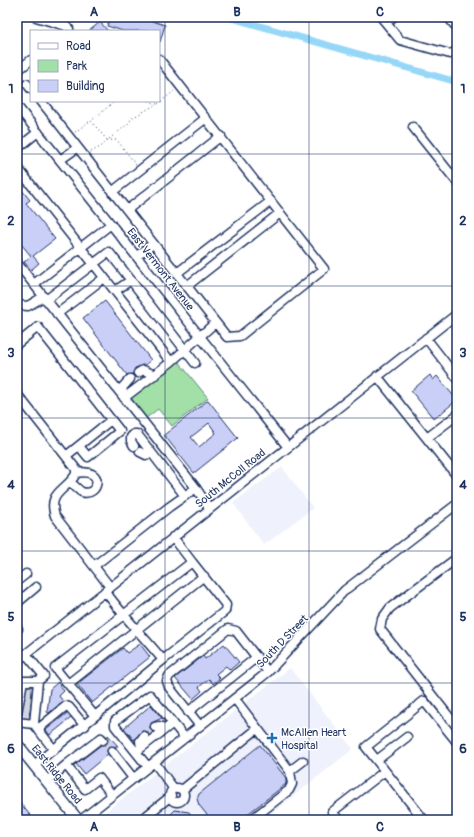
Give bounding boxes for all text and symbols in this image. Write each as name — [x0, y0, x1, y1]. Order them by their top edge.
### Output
text: A — [90, 4, 99, 20]
text: B — [233, 4, 241, 20]
text: C — [376, 4, 384, 20]
legend — [30, 30, 160, 102]
text: Road — [66, 39, 91, 54]
text: Park — [66, 59, 87, 74]
text: Building — [66, 79, 105, 94]
text: 1 — [8, 81, 14, 97]
text: 1 — [460, 81, 466, 97]
text: 2 — [7, 213, 15, 229]
text: 2 — [459, 213, 467, 229]
street label: East Vermont Avenue — [124, 226, 197, 313]
text: 3 — [7, 345, 15, 361]
text: 3 — [459, 345, 467, 361]
street label: South McColl Road — [193, 446, 268, 511]
text: 4 — [7, 477, 15, 493]
text: 4 — [459, 477, 467, 493]
text: 5 — [7, 609, 15, 625]
text: 5 — [459, 609, 467, 625]
street label: South D Street — [254, 612, 311, 671]
place label: McAllen Heart Hospital — [281, 726, 347, 752]
marker: McAllen Heart Hospital — [266, 732, 278, 744]
text: 6 — [7, 741, 15, 757]
text: 6 — [459, 741, 467, 757]
street label: East Ridge Road — [29, 742, 84, 807]
text: A — [90, 819, 99, 835]
text: B — [233, 819, 241, 835]
text: C — [376, 819, 384, 835]

